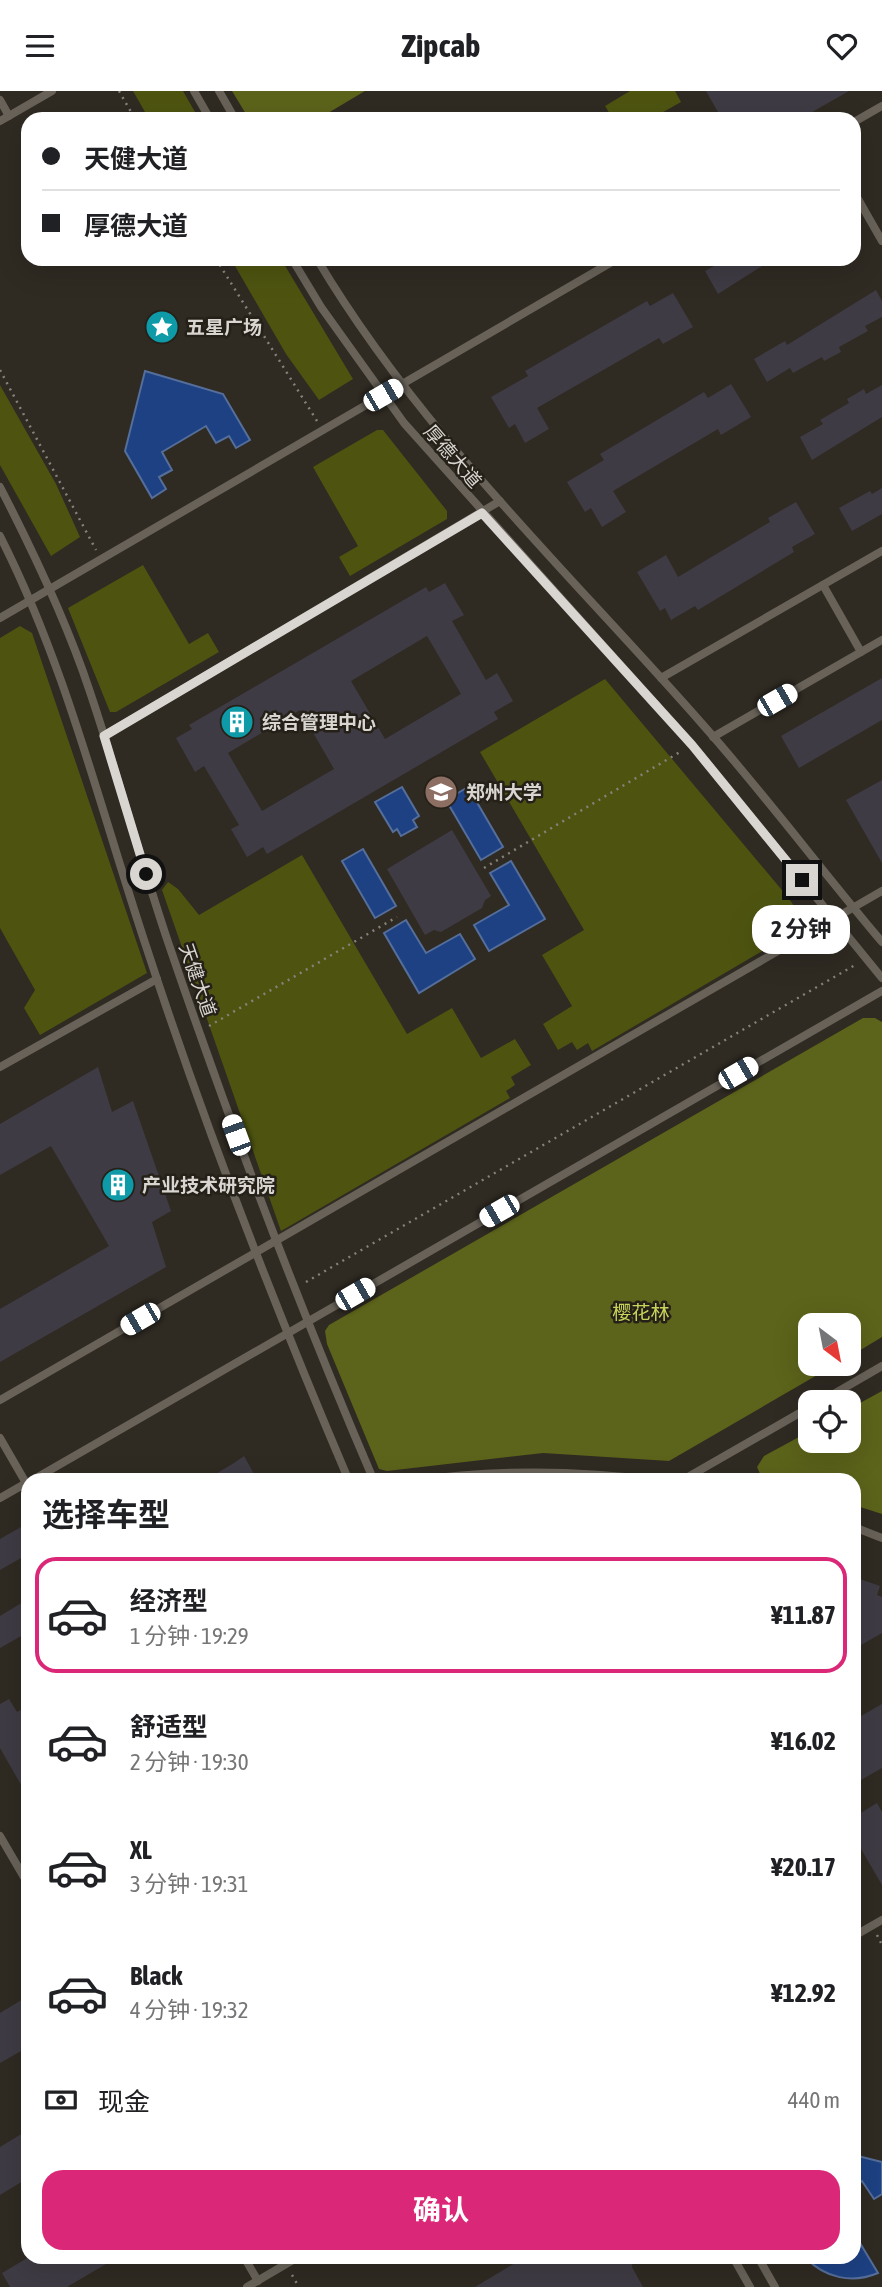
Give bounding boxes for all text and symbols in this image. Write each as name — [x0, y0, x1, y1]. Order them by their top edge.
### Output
icon: menu — [21, 27, 59, 65]
text: Zipcab — [402, 27, 480, 64]
icon: heart — [823, 27, 861, 65]
text: 天健大道 — [84, 144, 188, 174]
text: 厚德大道 — [84, 211, 188, 241]
place icon: 五星广场 — [143, 308, 181, 346]
place label: 五星广场 — [186, 316, 262, 338]
car — [360, 375, 407, 415]
street label: 厚德大道 — [420, 420, 486, 492]
car — [754, 680, 801, 720]
building icon: 综合管理中心 — [218, 703, 256, 741]
place label: 综合管理中心 — [262, 711, 376, 733]
school or university icon: 郑州大学 — [422, 773, 460, 811]
place label: 郑州大学 — [466, 781, 542, 803]
route start — [130, 858, 162, 890]
route end — [786, 864, 818, 896]
callout: 2 分钟 — [753, 905, 851, 953]
text: 2 分钟 — [771, 916, 831, 942]
street label: 天健大道 — [175, 940, 221, 1020]
car — [715, 1053, 762, 1093]
car — [219, 1112, 254, 1158]
building icon: 产业技术研究院 — [99, 1166, 137, 1204]
place label: 产业技术研究院 — [142, 1174, 275, 1196]
car — [476, 1191, 523, 1231]
car — [332, 1274, 379, 1314]
car — [117, 1299, 164, 1339]
park label: 樱花林 — [612, 1301, 670, 1323]
north arrow — [798, 1313, 861, 1375]
map controls — [798, 1313, 861, 1453]
button: locate — [798, 1390, 861, 1453]
text: 选择车型 — [42, 1496, 170, 1533]
icon: car — [46, 1584, 109, 1647]
text: 经济型 — [130, 1586, 208, 1616]
text: ¥11.87 — [771, 1600, 836, 1630]
text: 1 分钟 · 19:29 — [130, 1623, 249, 1649]
icon: car — [46, 1710, 109, 1773]
text: 舒适型 — [130, 1712, 208, 1742]
text: ¥16.02 — [771, 1726, 836, 1756]
text: 2 分钟 · 19:30 — [130, 1749, 249, 1775]
text: XL — [130, 1835, 152, 1865]
icon: car — [46, 1836, 109, 1899]
text: ¥20.17 — [771, 1852, 836, 1882]
text: 3 分钟 · 19:31 — [130, 1871, 249, 1897]
text: Black — [130, 1961, 182, 1991]
icon: car — [46, 1962, 109, 2025]
text: ¥12.92 — [771, 1978, 836, 2008]
text: 4 分钟 · 19:32 — [130, 1997, 249, 2023]
icon: cash — [42, 2081, 80, 2119]
text: 现金 — [98, 2087, 150, 2117]
text: 440 m — [788, 2087, 840, 2113]
button: 确认 — [42, 2170, 840, 2250]

